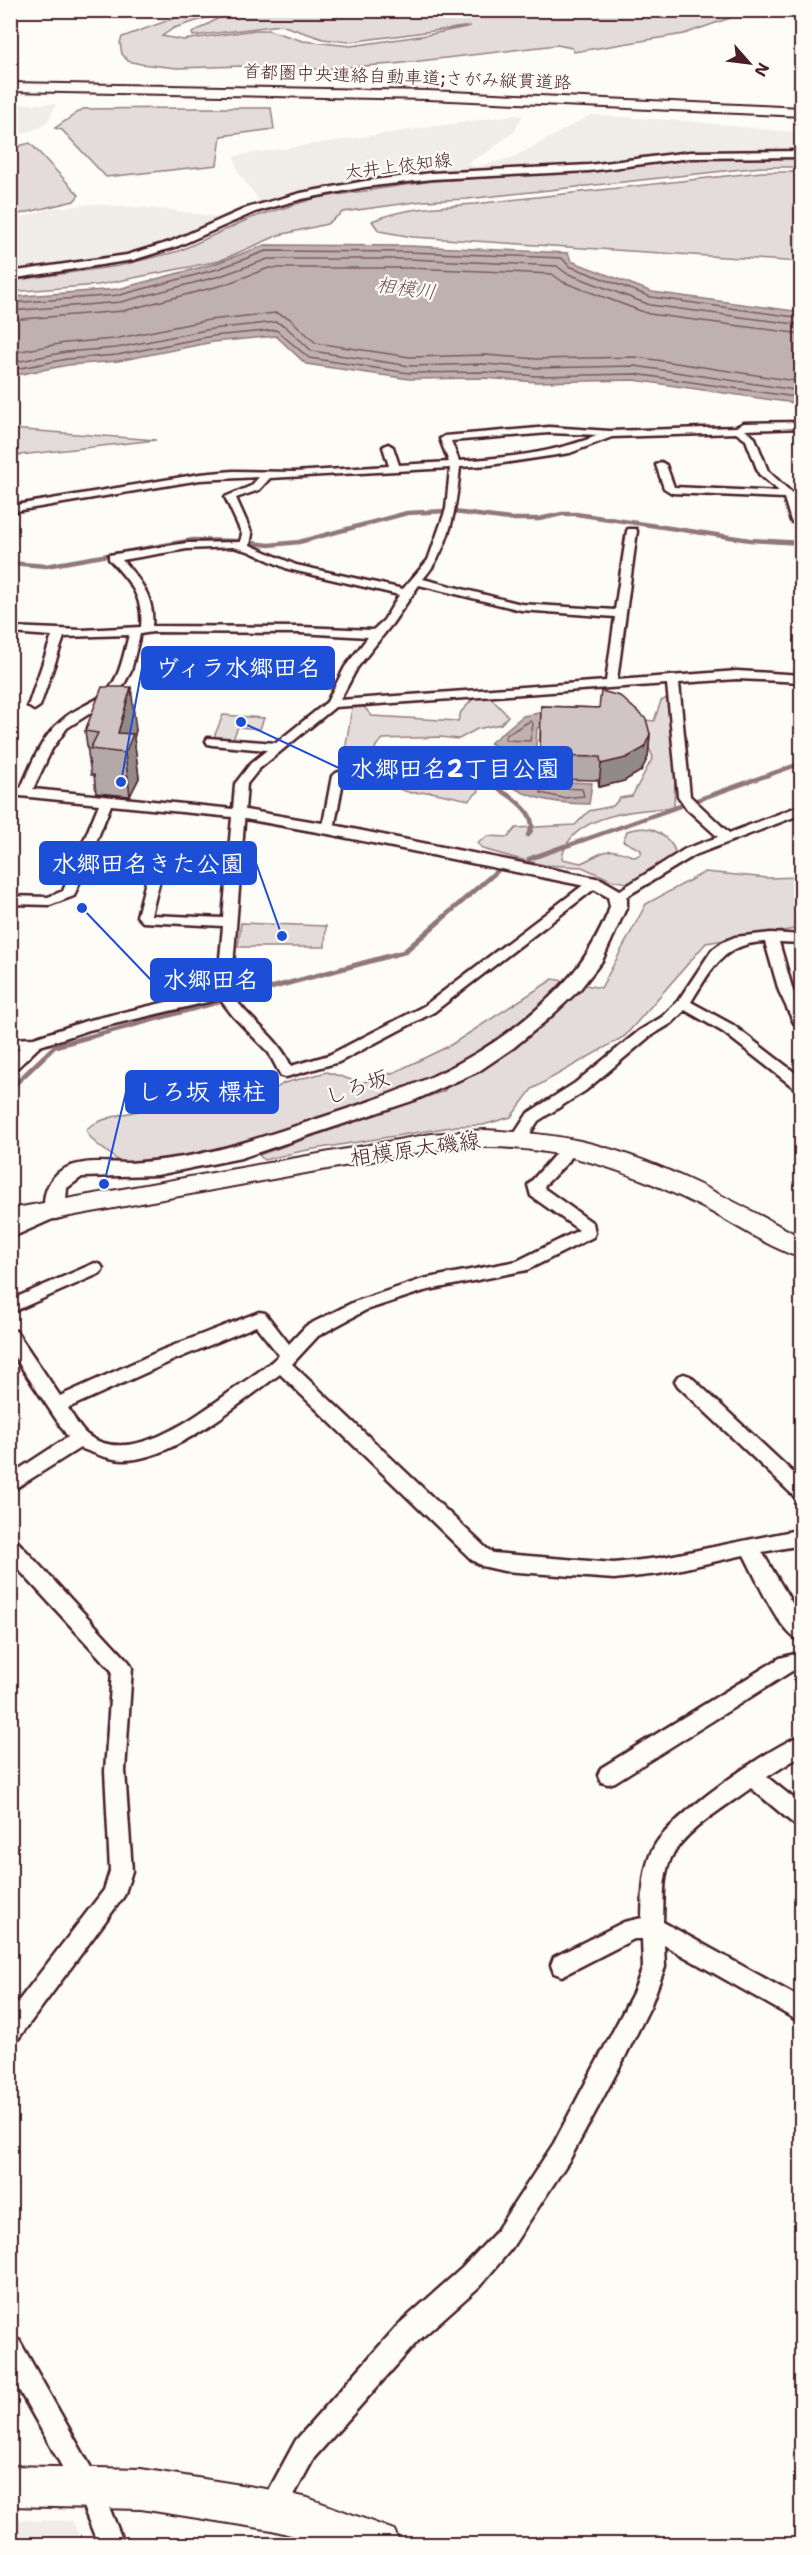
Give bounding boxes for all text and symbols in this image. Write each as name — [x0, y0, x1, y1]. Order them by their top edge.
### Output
north arrow — [719, 33, 779, 93]
street label: 首都圏中央連絡自動車道;さがみ縦貫道路 — [242, 59, 572, 95]
text: N — [750, 59, 774, 80]
street label: 太井上依知線 — [343, 148, 453, 184]
water label: 相模川 — [374, 271, 438, 305]
callout: ヴィラ水郷田名 — [142, 647, 334, 689]
text: ヴィラ水郷田名 — [155, 652, 321, 684]
callout: 水郷田名2丁目公園 — [339, 747, 572, 789]
text: 水郷田名2丁目公園 — [351, 753, 559, 785]
callout: 水郷田名きた公園 — [40, 842, 256, 884]
text: 水郷田名きた公園 — [52, 848, 244, 880]
callout: 水郷田名 — [151, 959, 271, 1001]
text: 水郷田名 — [163, 964, 259, 996]
street label: しろ坂 — [321, 1063, 393, 1111]
callout: しろ坂 標柱 — [126, 1071, 278, 1113]
text: しろ坂 標柱 — [138, 1076, 266, 1108]
street label: 相模原大磯線 — [348, 1125, 482, 1173]

